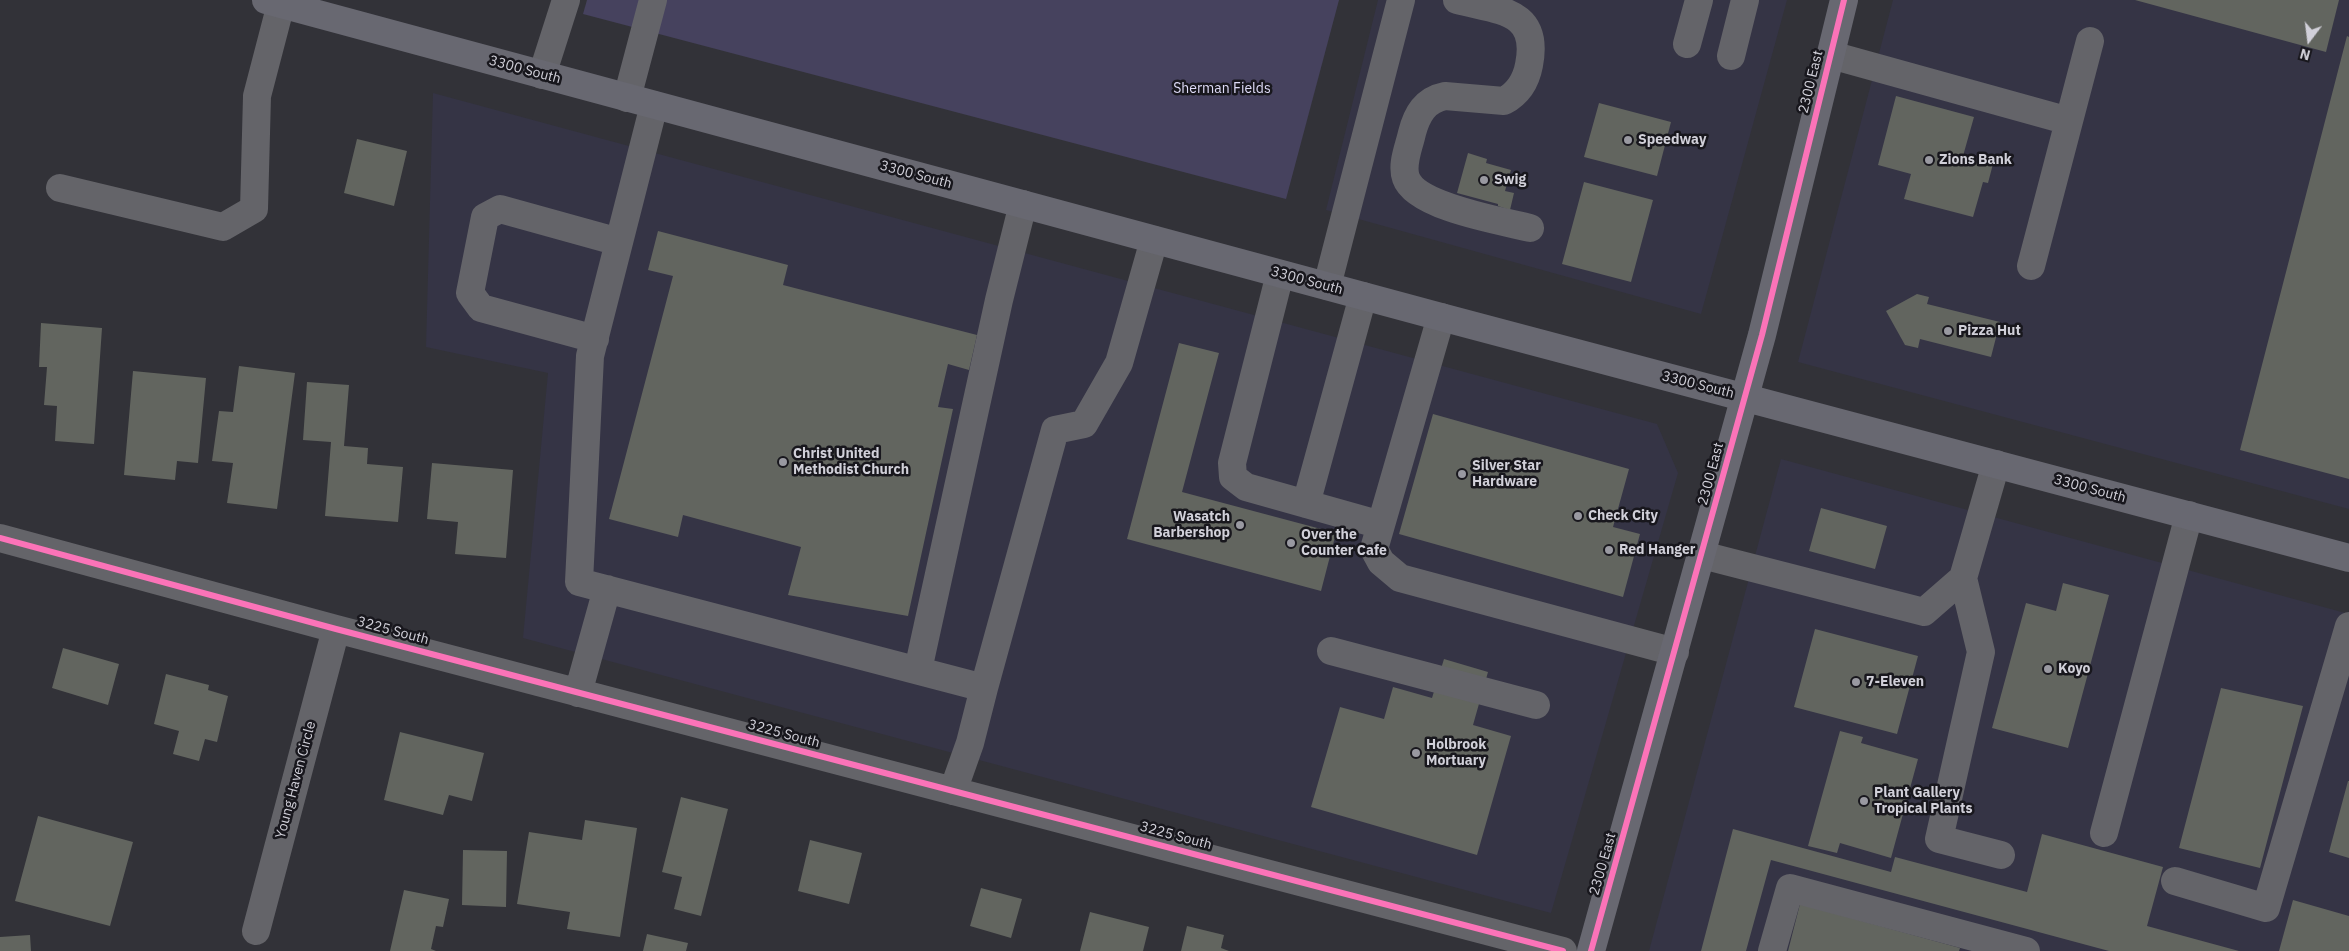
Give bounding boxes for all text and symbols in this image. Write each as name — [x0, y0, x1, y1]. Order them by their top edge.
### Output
north arrow — [2284, 15, 2334, 65]
text: N — [2298, 44, 2312, 64]
street label: 2300 East — [1795, 49, 1827, 115]
street label: 3300 South — [487, 52, 563, 88]
park label: Sherman Fields — [1173, 81, 1271, 97]
place label: Speedway — [1638, 132, 1706, 148]
marker: Speedway — [1622, 134, 1634, 146]
place label: Zions Bank — [1939, 152, 2012, 168]
marker: Zions Bank — [1923, 154, 1935, 166]
street label: 3300 South — [878, 157, 954, 193]
place label: Swig — [1494, 172, 1526, 188]
marker: Swig — [1478, 174, 1490, 186]
street label: 3300 South — [1269, 263, 1345, 299]
place label: Pizza Hut — [1958, 323, 2021, 339]
marker: Pizza Hut — [1942, 325, 1954, 337]
street label: 3300 South — [1660, 368, 1736, 402]
street label: 2300 East — [1695, 441, 1727, 507]
place label: Christ United Methodist Church — [793, 446, 909, 478]
marker: Christ United Methodist Church — [777, 456, 789, 468]
place label: Silver Star Hardware — [1472, 458, 1541, 491]
marker: Silver Star Hardware — [1456, 468, 1468, 480]
street label: 3300 South — [2052, 471, 2128, 507]
place label: Check City — [1588, 508, 1658, 524]
place label: Wasatch Barbershop — [1153, 509, 1230, 542]
marker: Check City — [1572, 510, 1584, 522]
marker: Wasatch Barbershop — [1234, 519, 1246, 531]
place label: Over the Counter Cafe — [1301, 527, 1387, 560]
marker: Over the Counter Cafe — [1285, 537, 1297, 549]
place label: Red Hanger — [1619, 542, 1696, 558]
marker: Red Hanger — [1603, 544, 1615, 556]
street label: 3225 South — [355, 613, 431, 649]
place label: Koyo — [2058, 661, 2090, 677]
marker: Koyo — [2042, 663, 2054, 675]
place label: 7-Eleven — [1866, 674, 1924, 690]
marker: 7-Eleven — [1850, 676, 1862, 688]
street label: 3225 South — [746, 716, 822, 752]
street label: Young Haven Circle — [272, 719, 320, 841]
place label: Holbrook Mortuary — [1426, 737, 1486, 770]
marker: Holbrook Mortuary — [1410, 747, 1422, 759]
place label: Plant Gallery Tropical Plants — [1874, 785, 1972, 818]
marker: Plant Gallery Tropical Plants — [1858, 795, 1870, 807]
street label: 3225 South — [1138, 818, 1214, 854]
street label: 2300 East — [1586, 831, 1620, 897]

